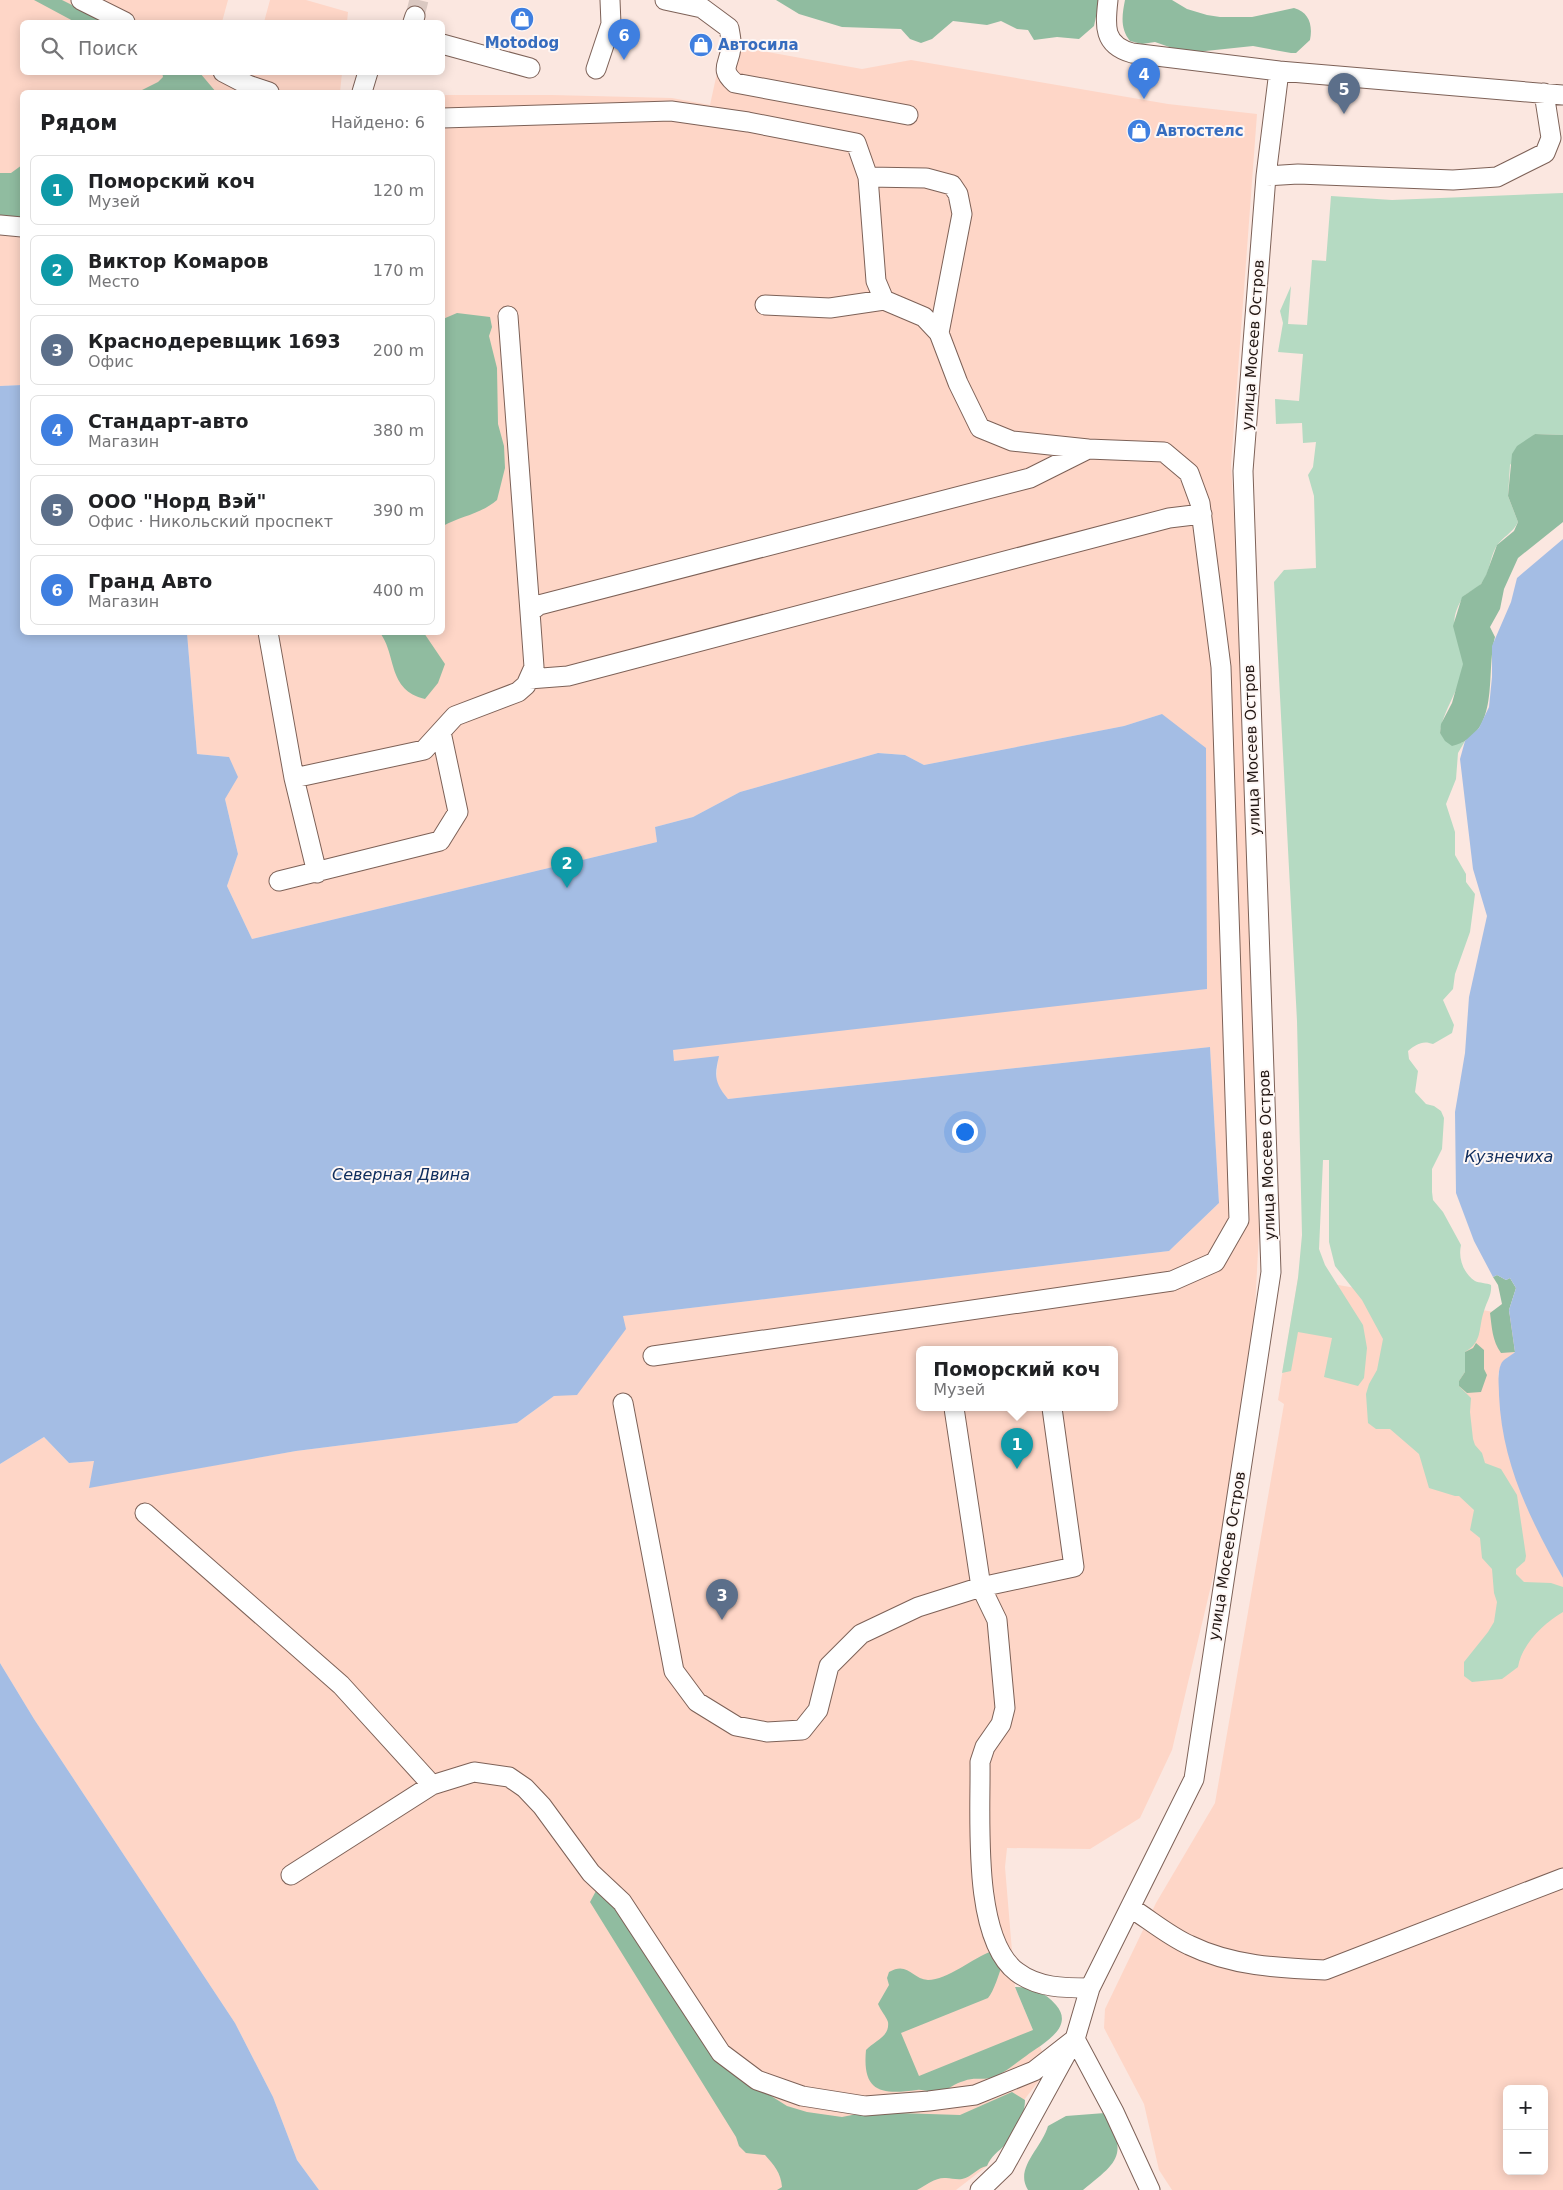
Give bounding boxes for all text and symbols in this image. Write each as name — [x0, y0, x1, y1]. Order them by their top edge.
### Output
shop icon: Motodog — [509, 6, 535, 32]
pin: 6 — [608, 19, 640, 60]
search box — [20, 20, 445, 75]
shop icon: Автосила — [688, 32, 714, 58]
icon: search — [38, 34, 66, 62]
place label: Motodog — [485, 34, 559, 52]
place label: Автосила — [718, 36, 799, 54]
text: Поиск — [78, 37, 138, 59]
pin: 4 — [1128, 58, 1160, 99]
pin: 5 — [1328, 73, 1360, 114]
text: Рядом — [40, 111, 117, 135]
text: Найдено: 6 — [331, 113, 425, 132]
shop icon: Автостелс — [1126, 118, 1152, 144]
place label: Автостелс — [1156, 122, 1244, 140]
text: Поморский коч — [88, 170, 256, 192]
text: 1 — [51, 181, 63, 200]
text: 120 m — [373, 181, 424, 200]
text: Музей — [88, 192, 140, 211]
text: Виктор Комаров — [88, 250, 269, 272]
street label: улица Мосеев Остров — [1238, 259, 1268, 431]
text: 2 — [51, 261, 63, 280]
text: 170 m — [373, 261, 424, 280]
text: Место — [88, 272, 140, 291]
text: Краснодеревщик 1693 — [88, 330, 341, 352]
text: 3 — [51, 341, 63, 360]
text: 200 m — [373, 341, 424, 360]
text: Офис — [88, 352, 133, 371]
text: Стандарт-авто — [88, 410, 248, 432]
text: 4 — [51, 421, 63, 440]
text: 380 m — [373, 421, 424, 440]
text: Магазин — [88, 432, 159, 451]
text: ООО "Норд Вэй" — [88, 490, 266, 512]
text: 5 — [51, 501, 63, 520]
text: 390 m — [373, 501, 424, 520]
text: Офис · Никольский проспект — [88, 512, 333, 531]
text: Гранд Авто — [88, 570, 212, 592]
text: 6 — [51, 581, 63, 600]
text: 400 m — [373, 581, 424, 600]
text: Магазин — [88, 592, 159, 611]
street label: улица Мосеев Остров — [1240, 664, 1264, 836]
pin: 2 — [551, 847, 583, 888]
street label: улица Мосеев Остров — [1255, 1069, 1279, 1241]
your location — [952, 1119, 978, 1145]
water label: Кузнечиха — [1465, 1147, 1553, 1166]
water label: Северная Двина — [332, 1165, 470, 1184]
popup — [916, 1346, 1118, 1411]
text: Поморский коч — [933, 1358, 1101, 1380]
text: Музей — [933, 1380, 985, 1399]
pin: 1 — [1001, 1428, 1033, 1469]
street label: улица Мосеев Остров — [1205, 1470, 1249, 1642]
pin: 3 — [706, 1579, 738, 1620]
map controls — [1503, 2085, 1548, 2175]
button: + — [1503, 2085, 1548, 2130]
button: − — [1503, 2130, 1548, 2175]

